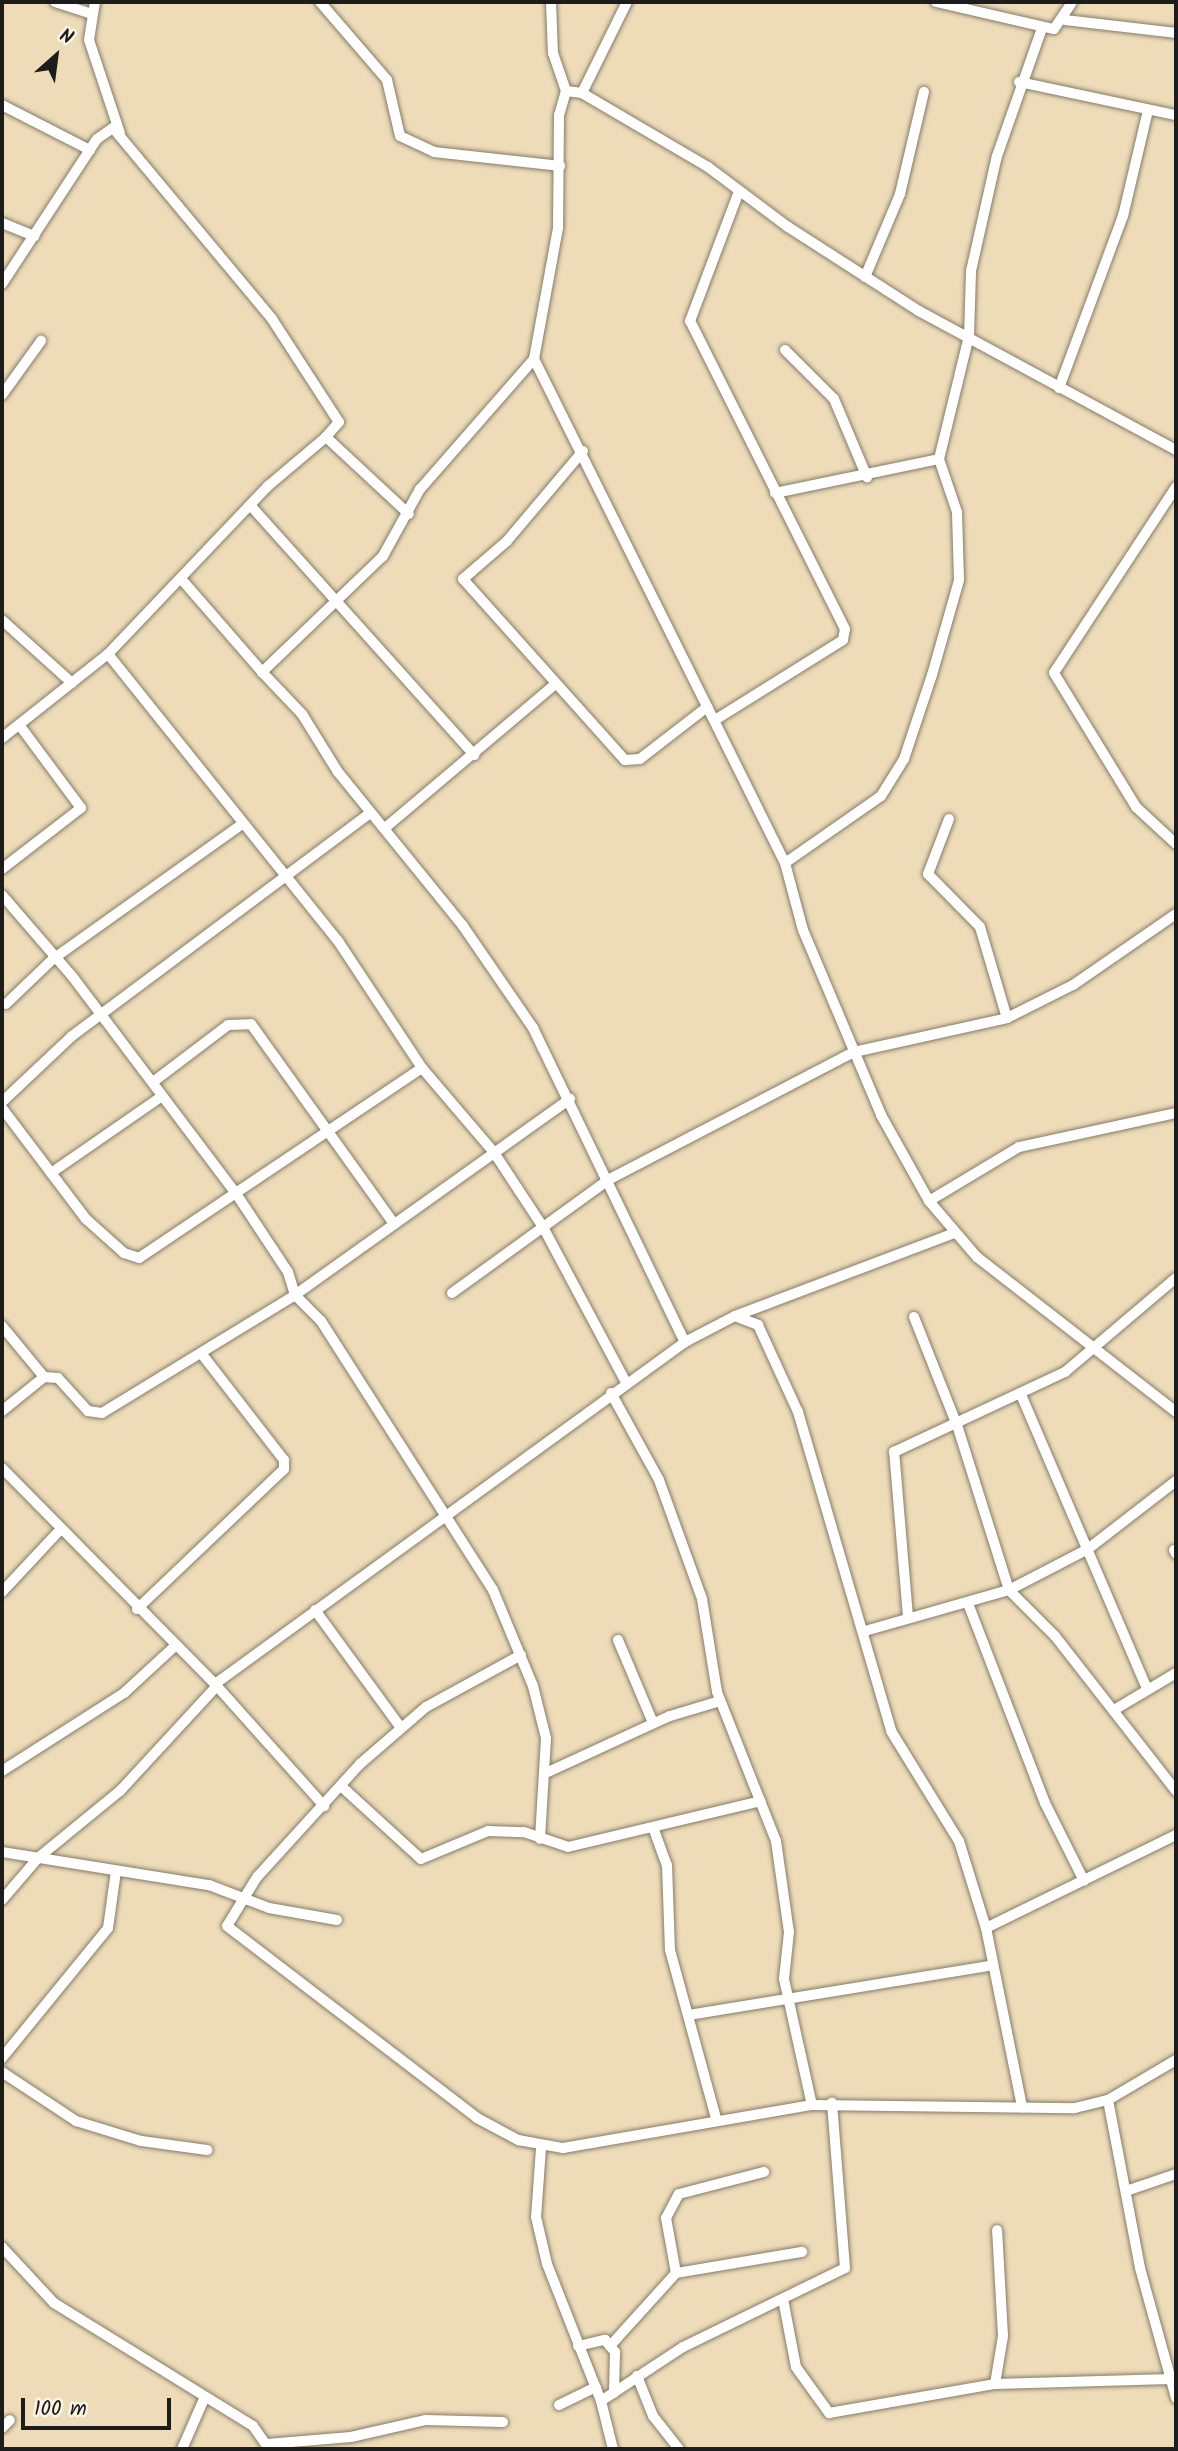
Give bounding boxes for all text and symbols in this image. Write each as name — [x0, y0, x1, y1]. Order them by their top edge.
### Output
north arrow — [21, 21, 91, 91]
text: N — [54, 21, 78, 54]
scale bar — [24, 2384, 175, 2428]
text: 100 m — [34, 2393, 87, 2426]

